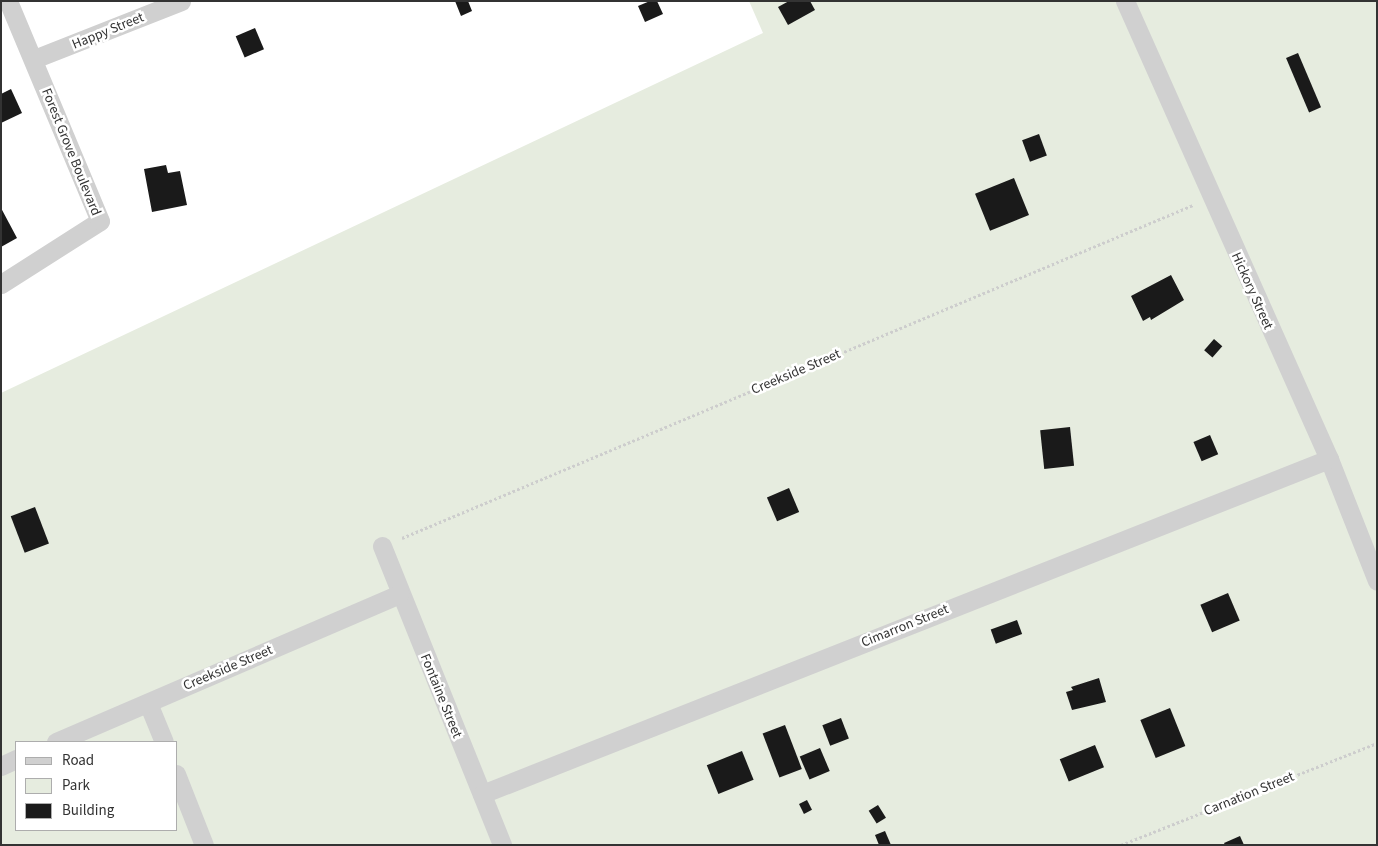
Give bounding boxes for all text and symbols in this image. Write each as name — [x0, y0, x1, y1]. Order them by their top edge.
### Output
street label: Happy Street — [70, 9, 146, 53]
street label: Forest Grove Boulevard — [38, 86, 104, 218]
street label: Hickory Street — [1227, 250, 1277, 332]
street label: Creekside Street — [749, 346, 843, 398]
street label: Cimarron Street — [859, 601, 951, 651]
street label: Creekside Street — [181, 642, 275, 694]
street label: Fontaine Street — [416, 651, 466, 741]
legend — [15, 741, 178, 831]
text: Road — [62, 750, 94, 771]
street label: Carnation Street — [1201, 768, 1297, 820]
text: Park — [62, 775, 90, 796]
text: Building — [62, 800, 114, 821]

